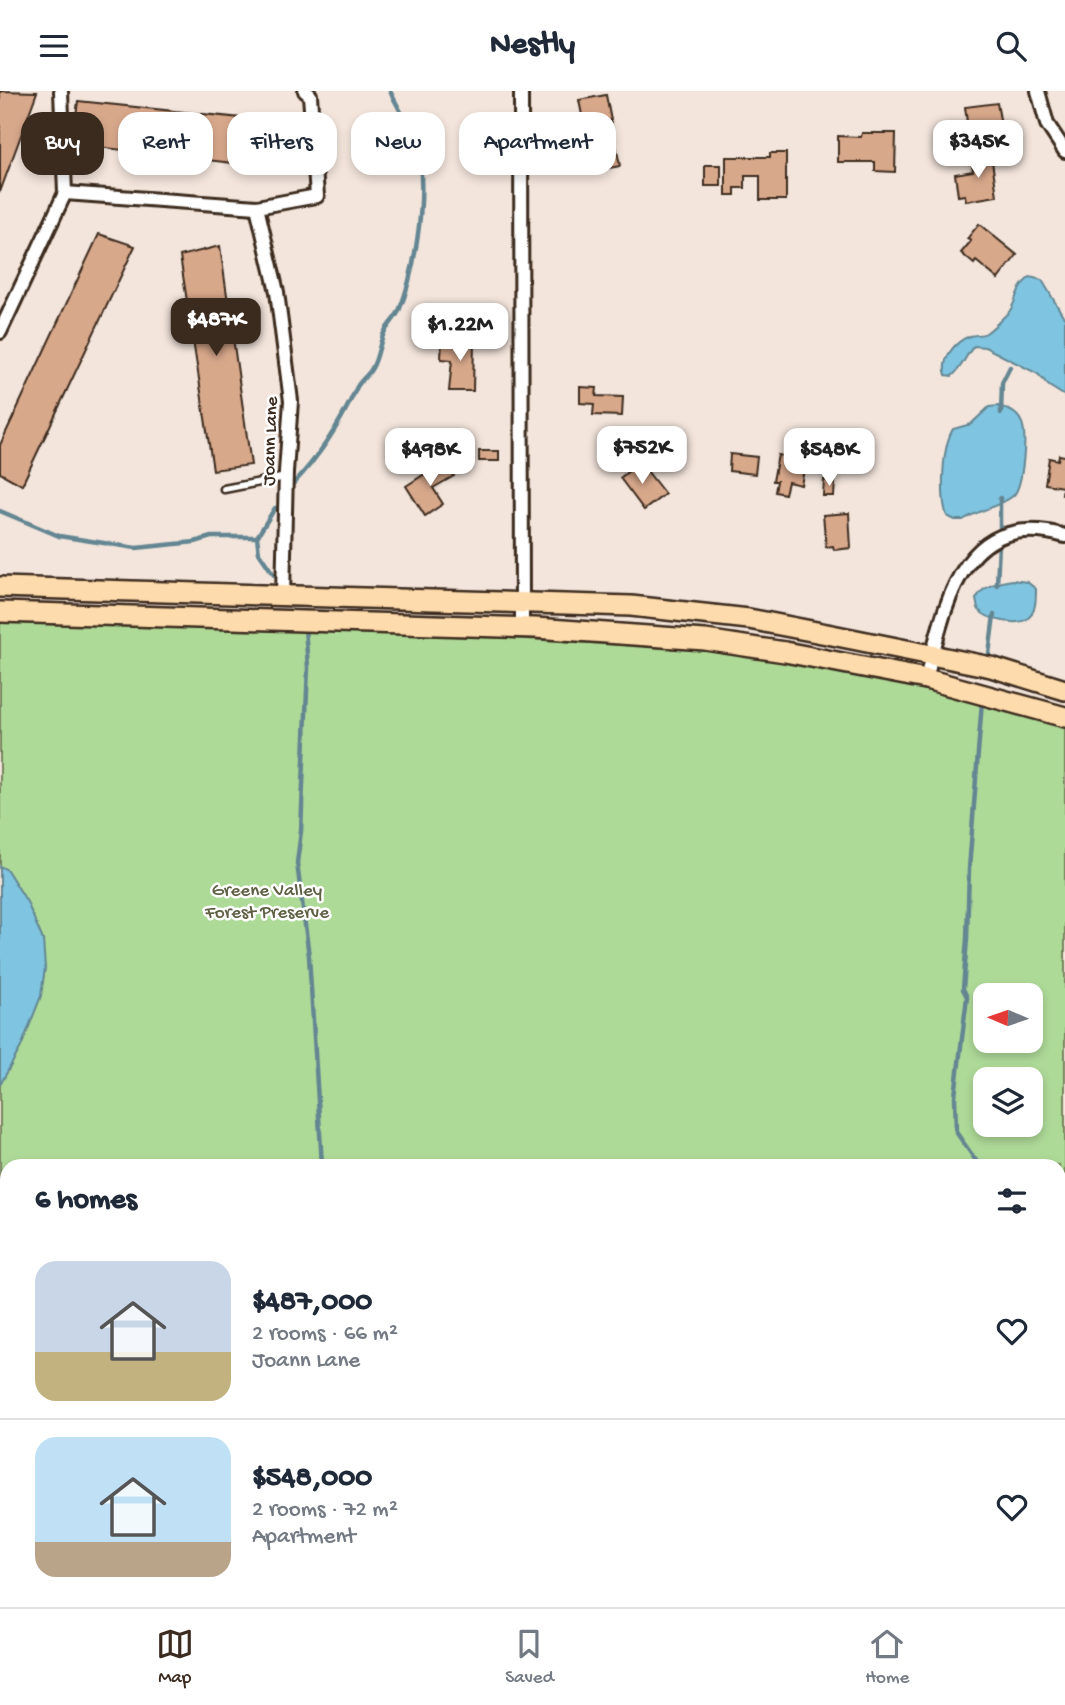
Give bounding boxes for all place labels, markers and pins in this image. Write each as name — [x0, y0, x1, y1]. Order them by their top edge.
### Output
pin: $345K — [929, 120, 1027, 180]
pin: $487K — [167, 299, 265, 358]
pin: $1.22M — [403, 303, 517, 363]
pin: $752K — [593, 427, 691, 486]
pin: $498K — [381, 429, 479, 488]
pin: $548K — [780, 429, 878, 488]

